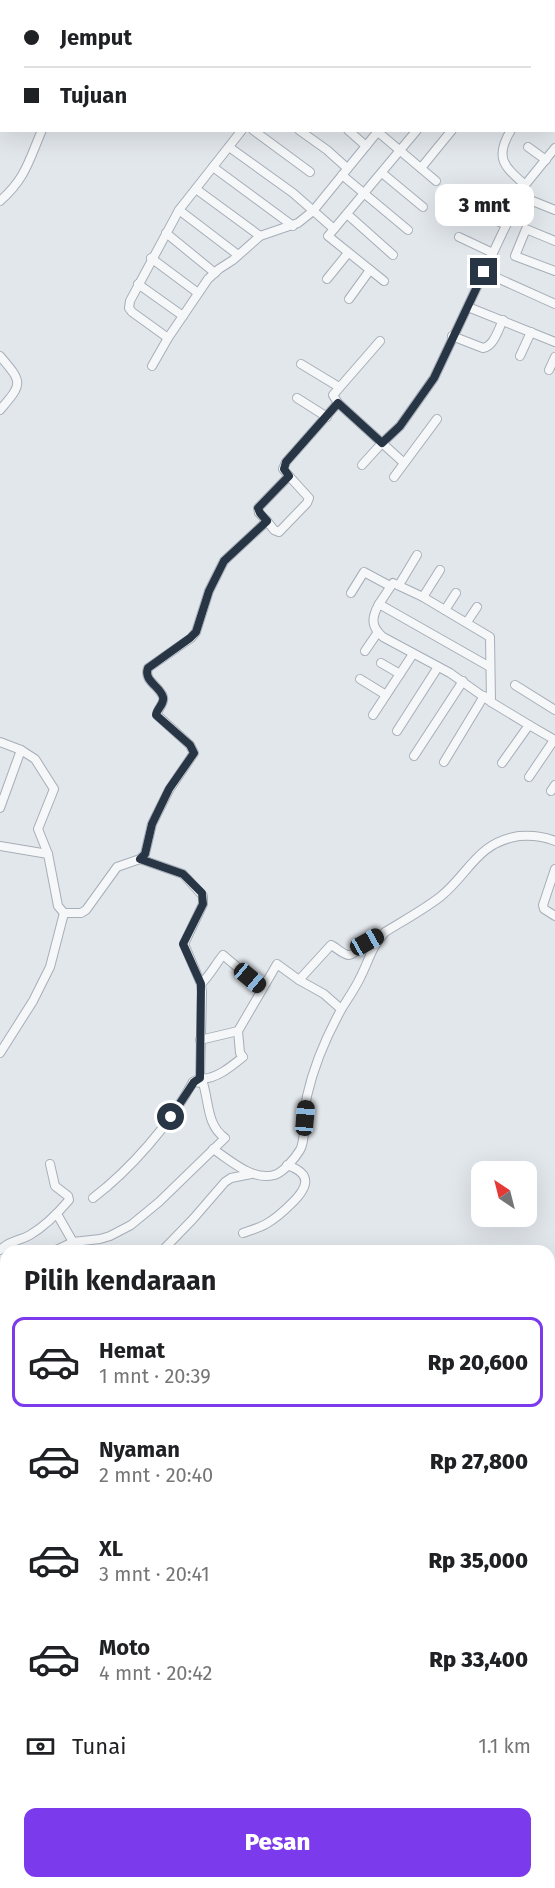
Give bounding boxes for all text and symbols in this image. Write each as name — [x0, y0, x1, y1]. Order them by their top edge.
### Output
text: Jemput — [60, 24, 132, 51]
text: Tujuan — [60, 82, 127, 109]
callout: 3 mnt — [434, 185, 534, 227]
text: 3 mnt — [459, 193, 510, 217]
route end — [470, 258, 497, 285]
car — [347, 925, 387, 959]
car — [230, 960, 270, 996]
car — [294, 1099, 316, 1137]
route start — [157, 1103, 184, 1130]
north arrow — [471, 1161, 537, 1227]
map controls — [471, 1161, 537, 1227]
text: Pilih kendaraan — [24, 1265, 216, 1297]
icon: car — [27, 1335, 81, 1389]
text: Hemat — [99, 1337, 165, 1364]
text: Rp 20,600 — [428, 1349, 528, 1376]
text: 1 mnt · 20:39 — [99, 1364, 211, 1388]
icon: car — [27, 1434, 81, 1488]
text: Nyaman — [99, 1436, 180, 1463]
text: Rp 27,800 — [430, 1448, 528, 1475]
text: 2 mnt · 20:40 — [99, 1463, 213, 1487]
icon: car — [27, 1533, 81, 1587]
text: XL — [99, 1535, 123, 1562]
text: Rp 35,000 — [428, 1547, 528, 1574]
text: 3 mnt · 20:41 — [99, 1562, 210, 1586]
icon: car — [27, 1632, 81, 1686]
text: Moto — [99, 1634, 150, 1661]
text: Rp 33,400 — [429, 1646, 528, 1673]
text: 4 mnt · 20:42 — [99, 1661, 212, 1685]
icon: cash — [24, 1730, 57, 1763]
text: Tunai — [72, 1733, 126, 1760]
text: 1.1 km — [478, 1734, 531, 1758]
button: Pesan — [24, 1808, 531, 1877]

